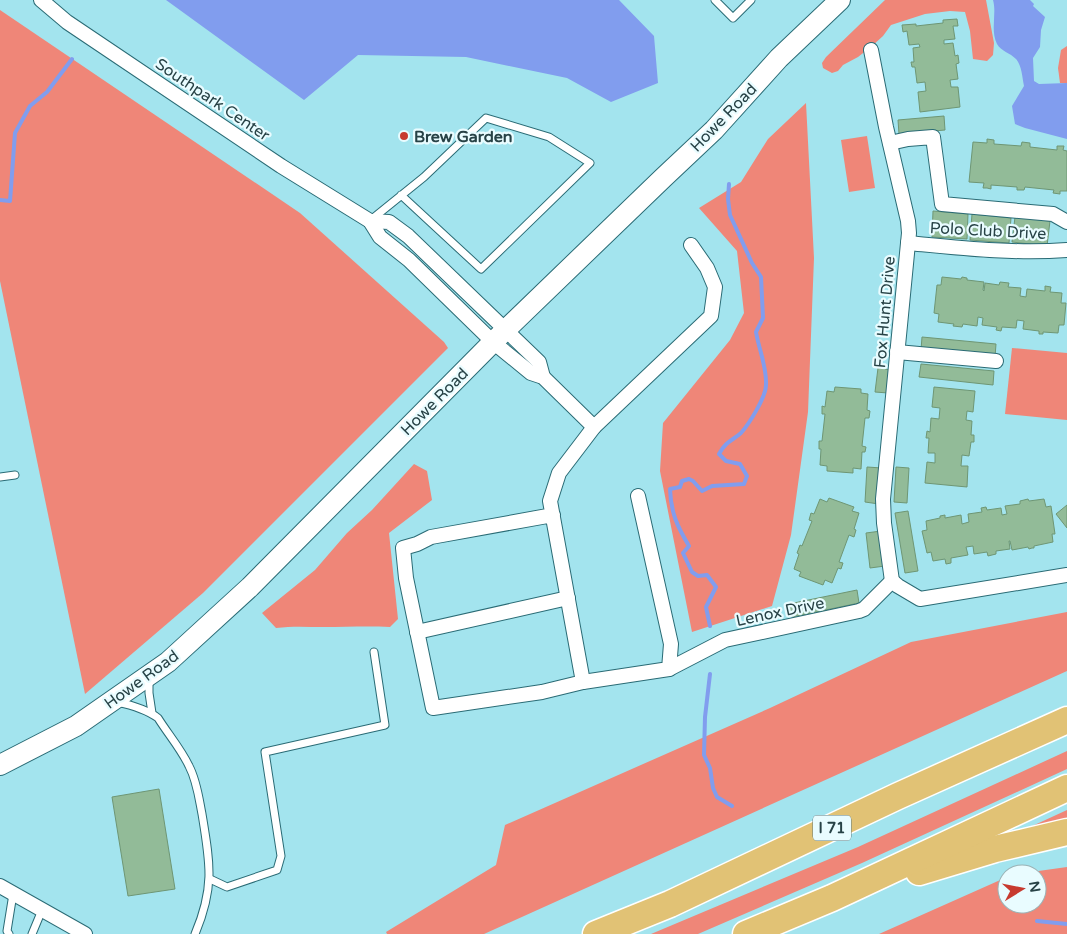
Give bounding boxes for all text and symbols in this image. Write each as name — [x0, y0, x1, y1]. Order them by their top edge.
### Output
street label: Southpark Center — [151, 54, 274, 146]
street label: Howe Road — [686, 79, 761, 156]
place label: Brew Garden — [414, 127, 513, 147]
marker: Brew Garden — [398, 130, 410, 142]
street label: Polo Club Drive — [929, 218, 1047, 244]
street label: Fox Hunt Drive — [870, 255, 900, 369]
street label: Howe Road — [397, 364, 473, 440]
street label: Lenox Drive — [734, 593, 826, 631]
street label: Howe Road — [100, 646, 183, 714]
road number: I 71 — [813, 816, 851, 840]
north arrow — [997, 864, 1047, 914]
text: N — [1025, 880, 1044, 894]

